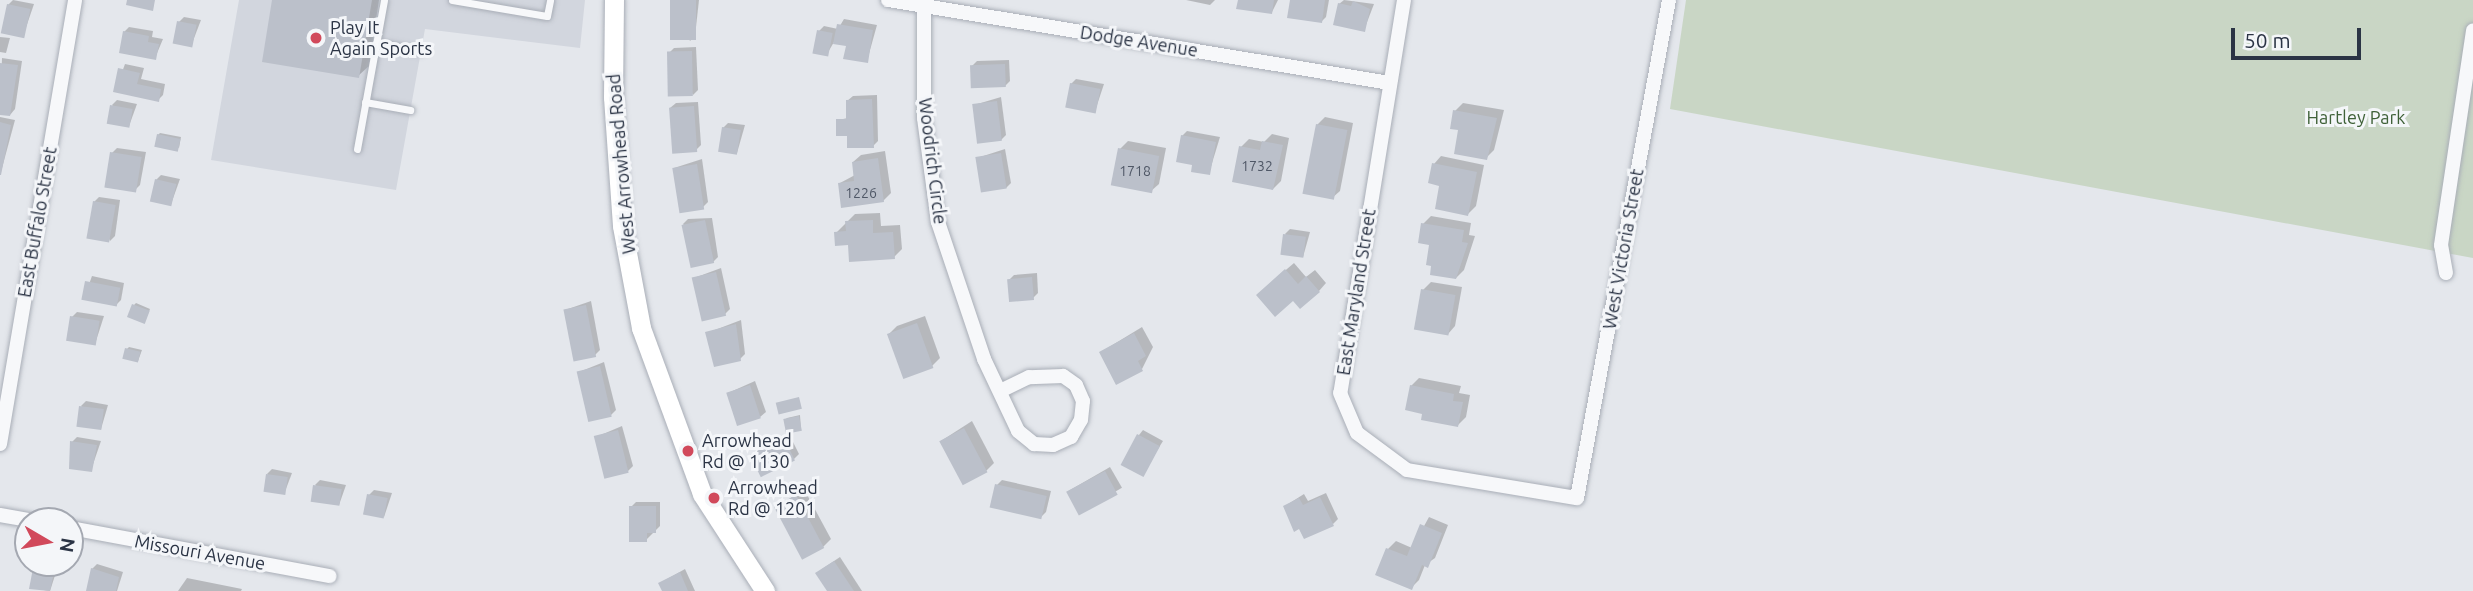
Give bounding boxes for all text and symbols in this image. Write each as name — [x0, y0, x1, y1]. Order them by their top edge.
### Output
scale bar — [2235, 14, 2364, 58]
place label: Play It Again Sports — [330, 17, 432, 60]
street label: Dodge Avenue — [1079, 21, 1199, 61]
text: 50 m — [2244, 28, 2291, 52]
marker: Play It Again Sports — [308, 30, 324, 46]
street label: West Arrowhead Road — [602, 73, 640, 255]
street label: Woodrich Circle — [915, 97, 951, 225]
park label: Hartley Park — [2307, 106, 2405, 128]
street label: East Buffalo Street — [13, 145, 61, 299]
house number: 1732 — [1241, 158, 1273, 174]
house number: 1718 — [1119, 163, 1151, 179]
street label: West Victoria Street — [1598, 167, 1648, 331]
house number: 1226 — [845, 185, 877, 201]
street label: East Maryland Street — [1332, 207, 1380, 377]
place label: Arrowhead Rd @ 1130 — [702, 430, 792, 472]
marker: Arrowhead Rd @ 1130 — [680, 443, 696, 459]
place label: Arrowhead Rd @ 1201 — [728, 477, 818, 520]
marker: Arrowhead Rd @ 1201 — [706, 490, 722, 506]
north arrow — [14, 507, 84, 577]
street label: Missouri Avenue — [133, 530, 267, 574]
text: N — [56, 536, 80, 554]

